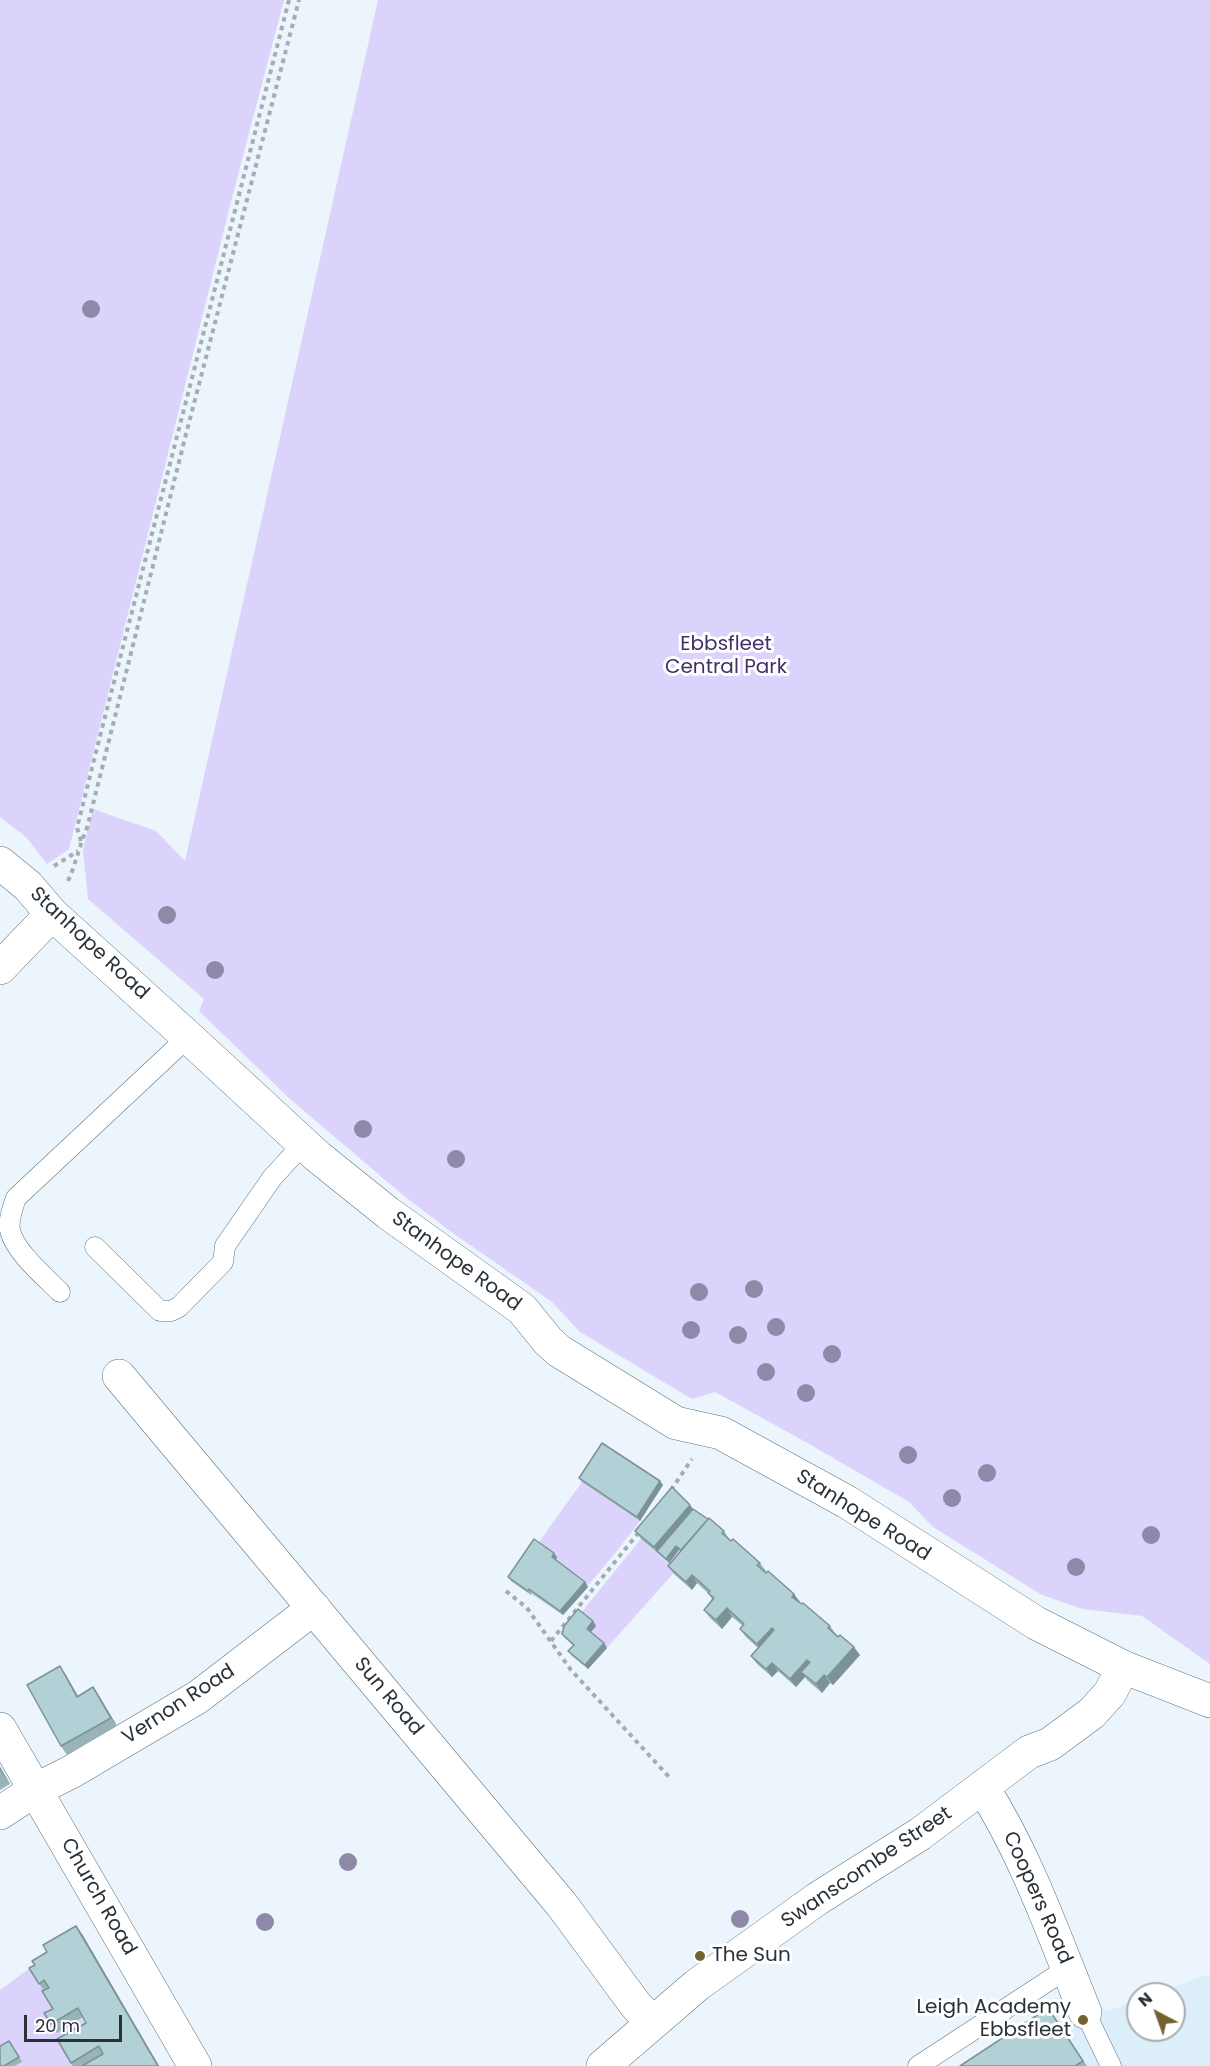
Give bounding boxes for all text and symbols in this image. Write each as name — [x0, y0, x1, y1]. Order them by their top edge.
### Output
park label: Ebbsfleet Central Park — [665, 633, 787, 680]
street label: Stanhope Road — [24, 883, 154, 1005]
street label: Stanhope Road — [387, 1207, 525, 1317]
street label: Stanhope Road — [791, 1465, 935, 1567]
street label: Sun Road — [348, 1653, 428, 1741]
street label: Vernon Road — [118, 1660, 240, 1750]
street label: Swanscombe Street — [777, 1802, 957, 1934]
street label: Coopers Road — [997, 1828, 1077, 1968]
street label: Church Road — [55, 1834, 141, 1960]
place label: The Sun — [712, 1944, 791, 1968]
marker: The Sun — [693, 1949, 707, 1963]
north arrow — [1126, 1982, 1186, 2042]
text: N — [1133, 1987, 1157, 2012]
place label: Leigh Academy Ebbsfleet — [916, 1996, 1071, 2043]
scale bar — [27, 2003, 124, 2041]
text: 20 m — [35, 2013, 80, 2038]
marker: Leigh Academy Ebbsfleet — [1076, 2013, 1090, 2027]

